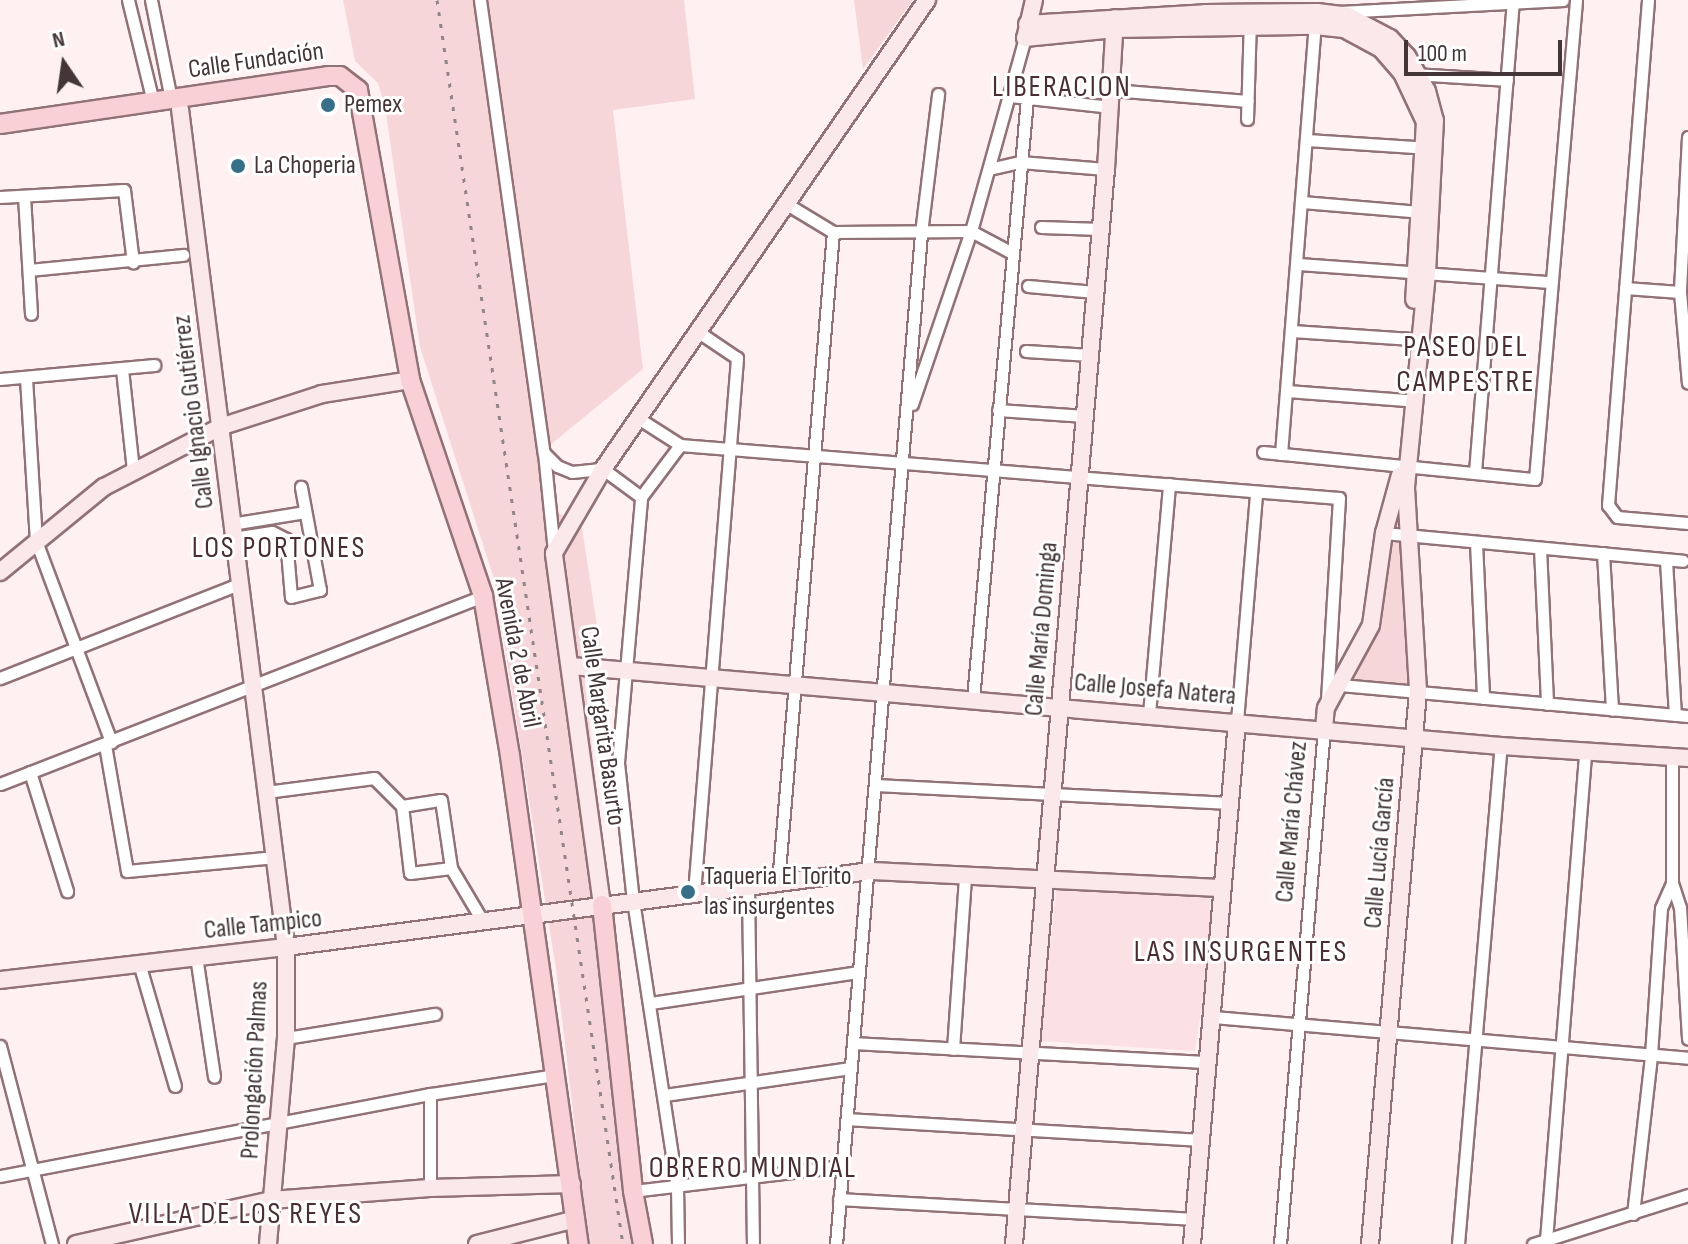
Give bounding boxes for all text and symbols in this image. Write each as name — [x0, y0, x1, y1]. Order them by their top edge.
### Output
north arrow — [24, 24, 104, 104]
scale bar — [1408, 24, 1566, 74]
text: N — [50, 26, 67, 55]
street label: Calle Fundación — [186, 36, 326, 86]
text: 100 m — [1418, 39, 1467, 68]
district label: LIBERACION — [992, 69, 1132, 105]
place label: Pemex — [344, 89, 402, 121]
marker: Pemex — [319, 96, 337, 114]
place label: La Choperia — [254, 150, 356, 182]
marker: La Choperia — [229, 157, 247, 175]
street label: Calle Ignacio Gutiérrez — [167, 313, 221, 511]
district label: PASEO DEL CAMPESTRE — [1396, 329, 1536, 400]
district label: LOS PORTONES — [192, 530, 366, 566]
street label: Calle María Dominga — [1019, 541, 1065, 717]
street label: Avenida 2 de Abril — [487, 576, 547, 730]
street label: Calle Margarita Basurto — [573, 624, 631, 828]
street label: Calle Josefa Natera — [1073, 667, 1237, 713]
street label: Calle María Chávez — [1269, 740, 1315, 904]
street label: Calle Lucía García — [1358, 776, 1402, 930]
place label: Taqueria El Torito las insurgentes — [704, 861, 852, 922]
marker: Taqueria El Torito las insurgentes — [679, 883, 697, 901]
street label: Calle Tampico — [202, 903, 324, 947]
district label: LAS INSURGENTES — [1134, 934, 1348, 970]
street label: Prolongación Palmas — [235, 980, 275, 1160]
district label: OBRERO MUNDIAL — [649, 1150, 857, 1186]
district label: VILLA DE LOS REYES — [129, 1196, 363, 1232]

